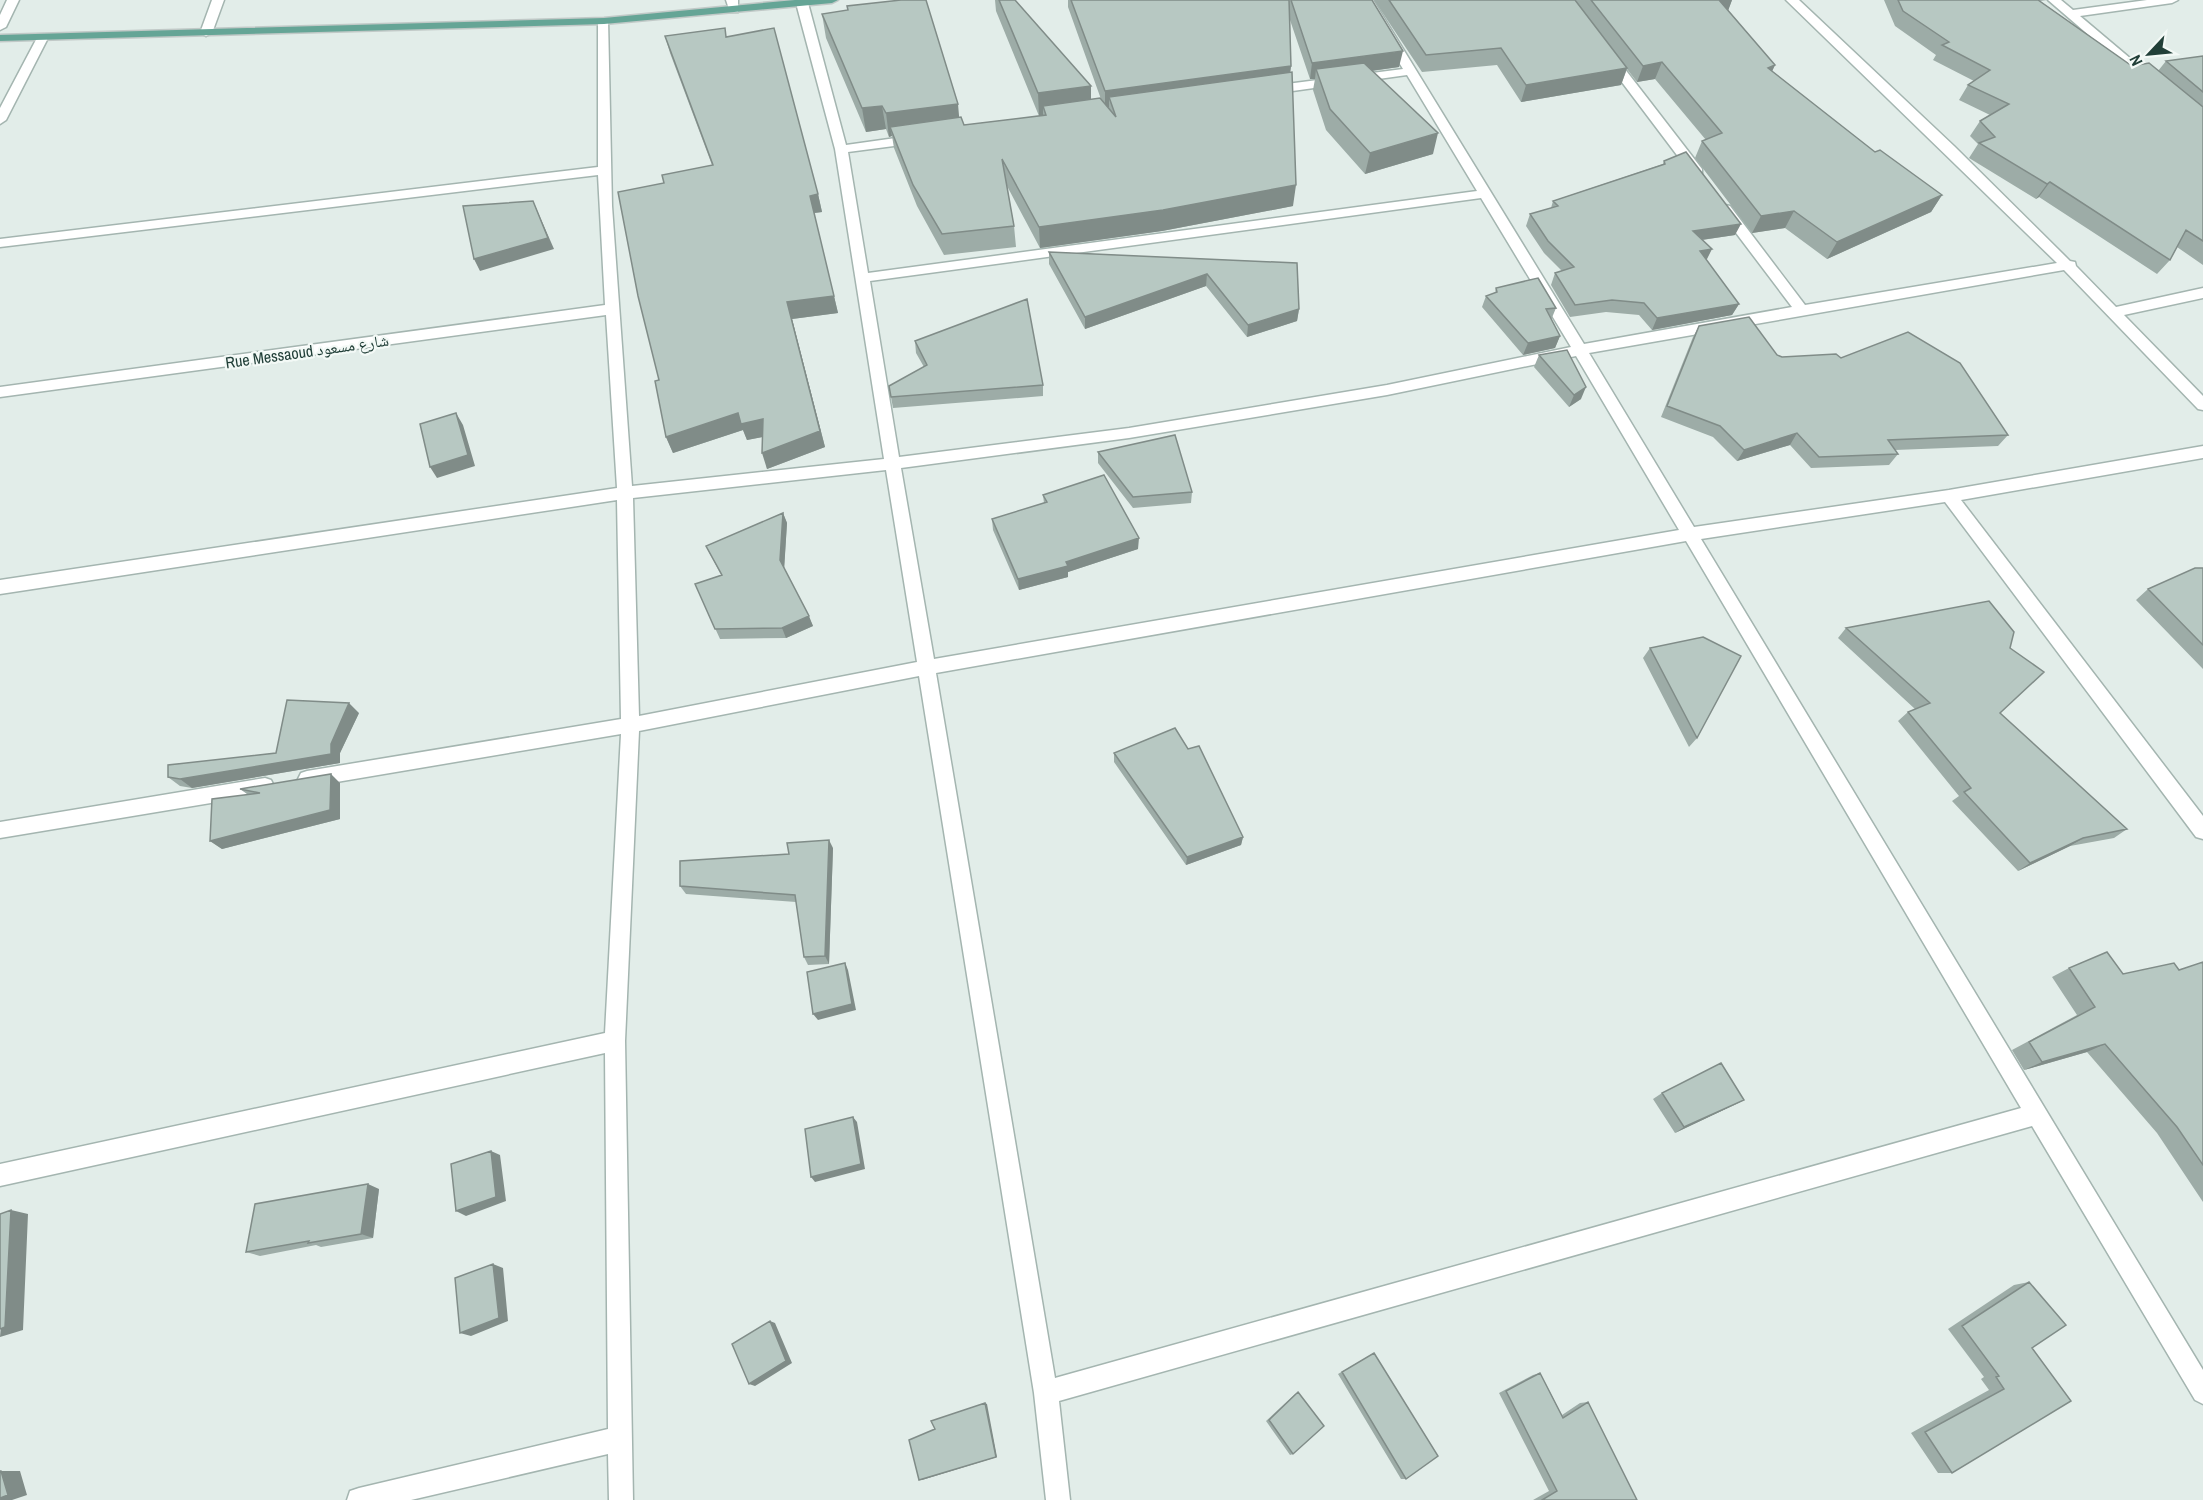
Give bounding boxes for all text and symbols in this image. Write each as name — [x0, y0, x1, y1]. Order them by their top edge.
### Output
north arrow — [2119, 24, 2179, 84]
text: N — [2124, 51, 2147, 70]
street label: Rue Messaoud شارع مسعود — [224, 329, 390, 373]

